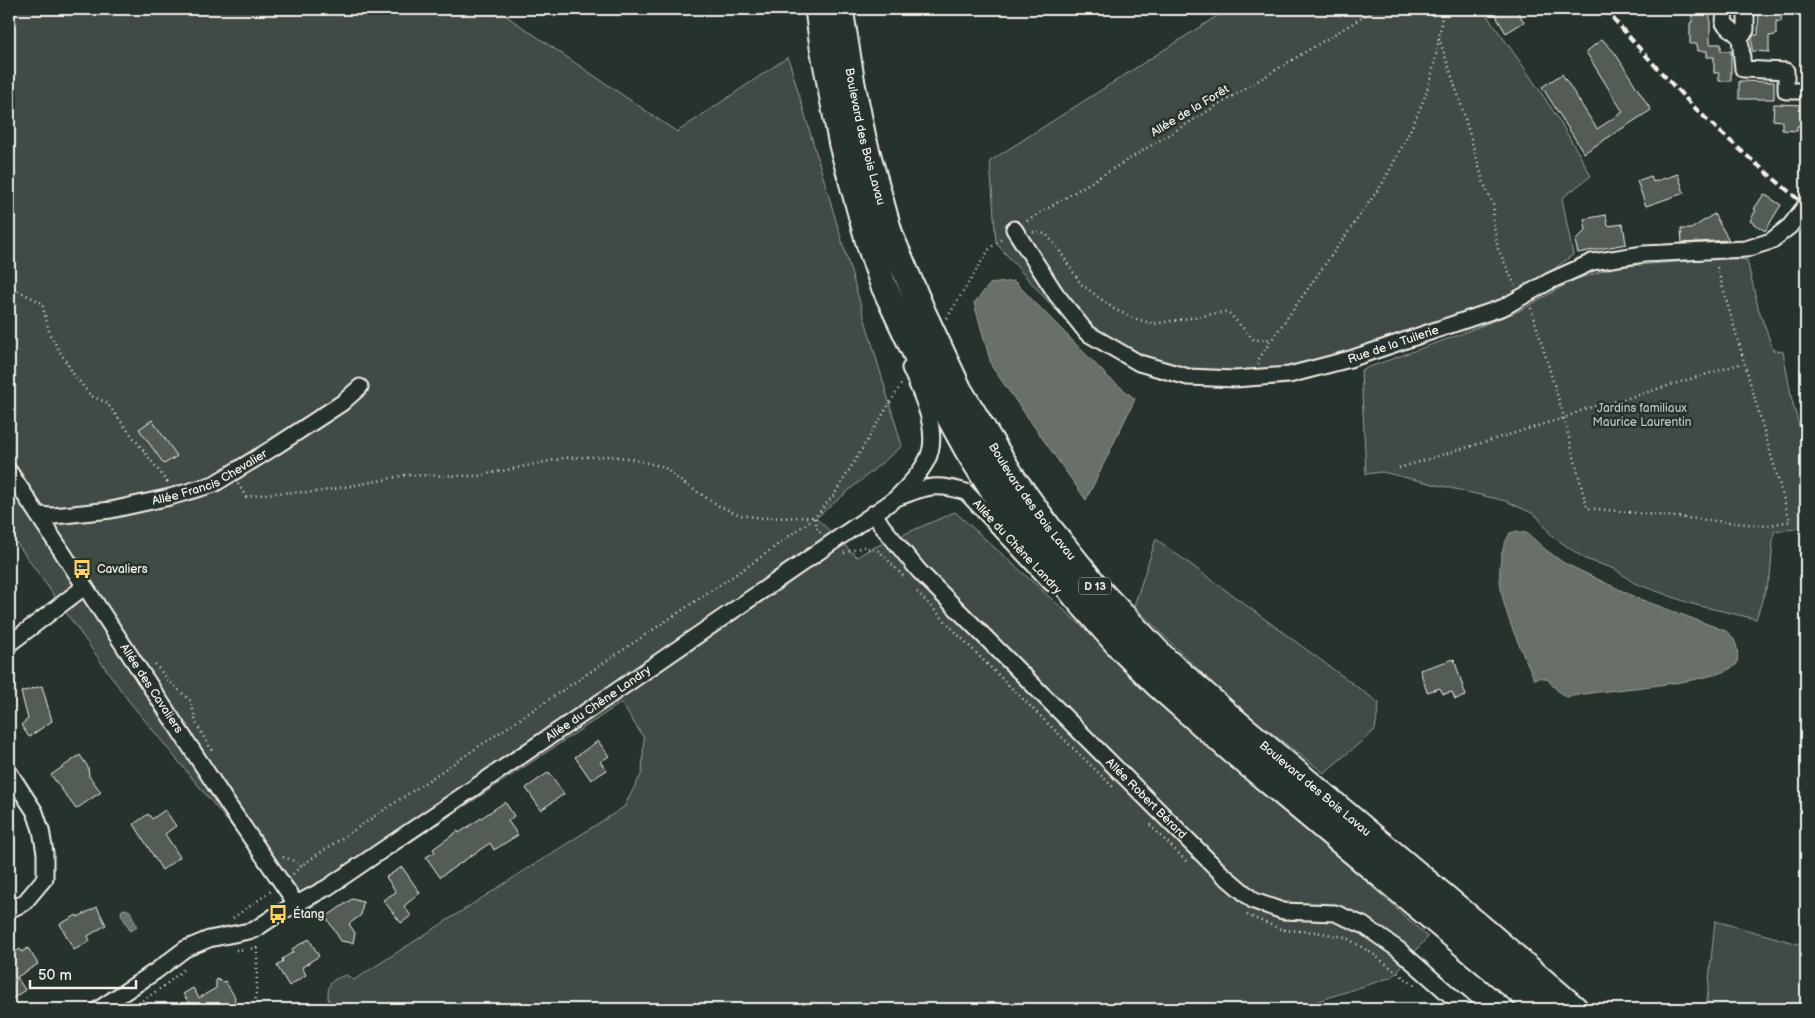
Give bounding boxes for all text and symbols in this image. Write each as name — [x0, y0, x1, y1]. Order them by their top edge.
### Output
street label: Boulevard des Bois Lavau — [842, 67, 889, 207]
street label: Allée de la Forêt — [1148, 82, 1232, 140]
street label: Rue de la Tuilerie — [1346, 322, 1441, 367]
park label: Jardins familiaux Maurice Laurentin — [1593, 401, 1692, 430]
street label: Boulevard des Bois Lavau — [986, 440, 1079, 563]
street label: Allée Francis Chevalier — [150, 446, 270, 508]
street label: Allée du Chêne Landry — [969, 497, 1065, 598]
bus stop icon: Cavaliers — [71, 558, 93, 580]
place label: Cavaliers — [97, 562, 148, 577]
road number: D 13 — [1079, 578, 1111, 594]
street label: Allée des Cavaliers — [117, 641, 187, 736]
street label: Allée du Chêne Landry — [543, 662, 654, 745]
street label: Boulevard des Bois Lavau — [1257, 738, 1374, 840]
street label: Allée Robert Bérard — [1103, 755, 1190, 842]
bus stop icon: Étang — [267, 903, 289, 925]
place label: Étang — [293, 906, 325, 922]
scale bar — [30, 958, 136, 990]
text: 50 m — [38, 966, 72, 985]

